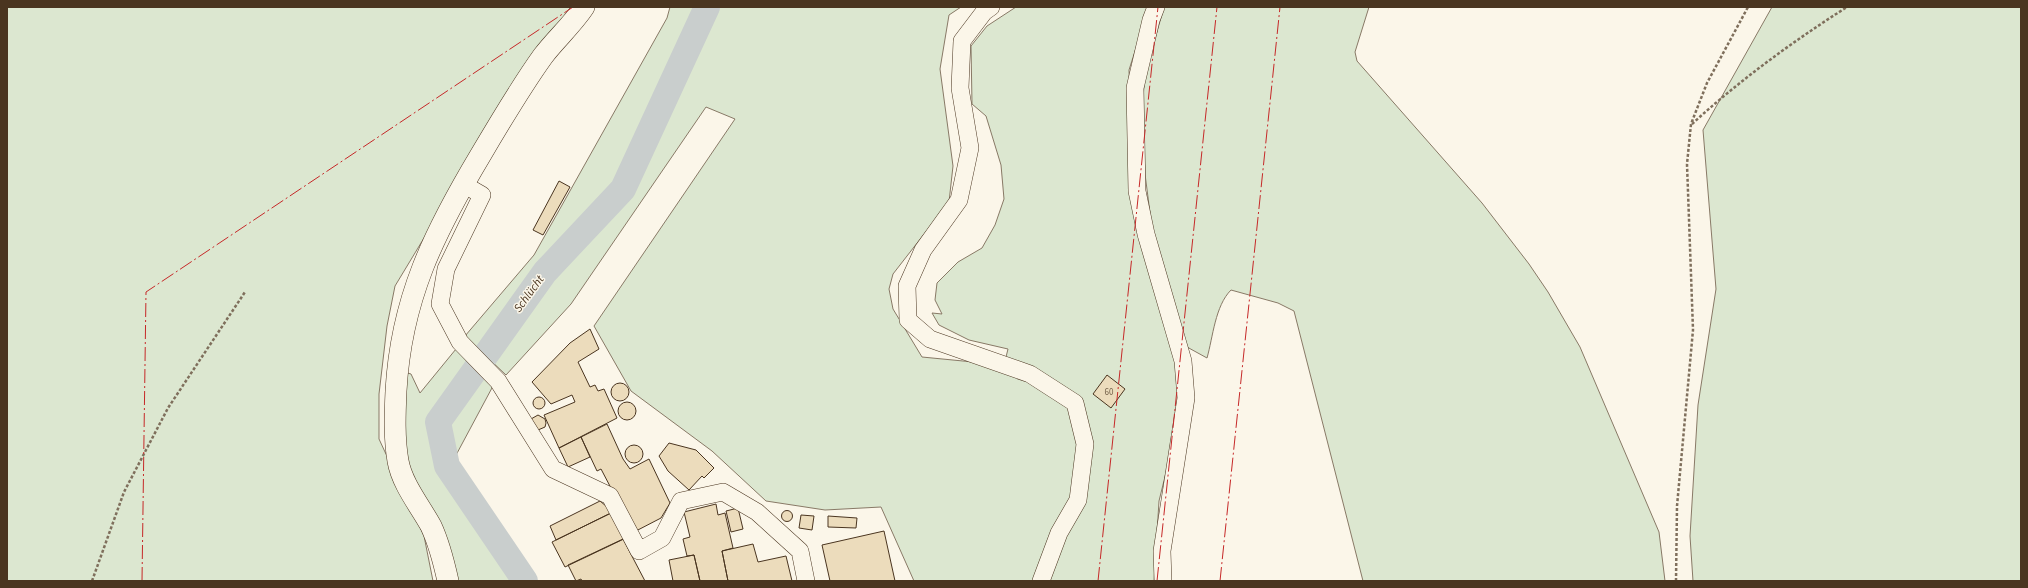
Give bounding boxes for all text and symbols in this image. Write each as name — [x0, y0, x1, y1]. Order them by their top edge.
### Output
water label: Schlücht — [510, 271, 549, 316]
house number: 60 — [1105, 386, 1114, 399]

